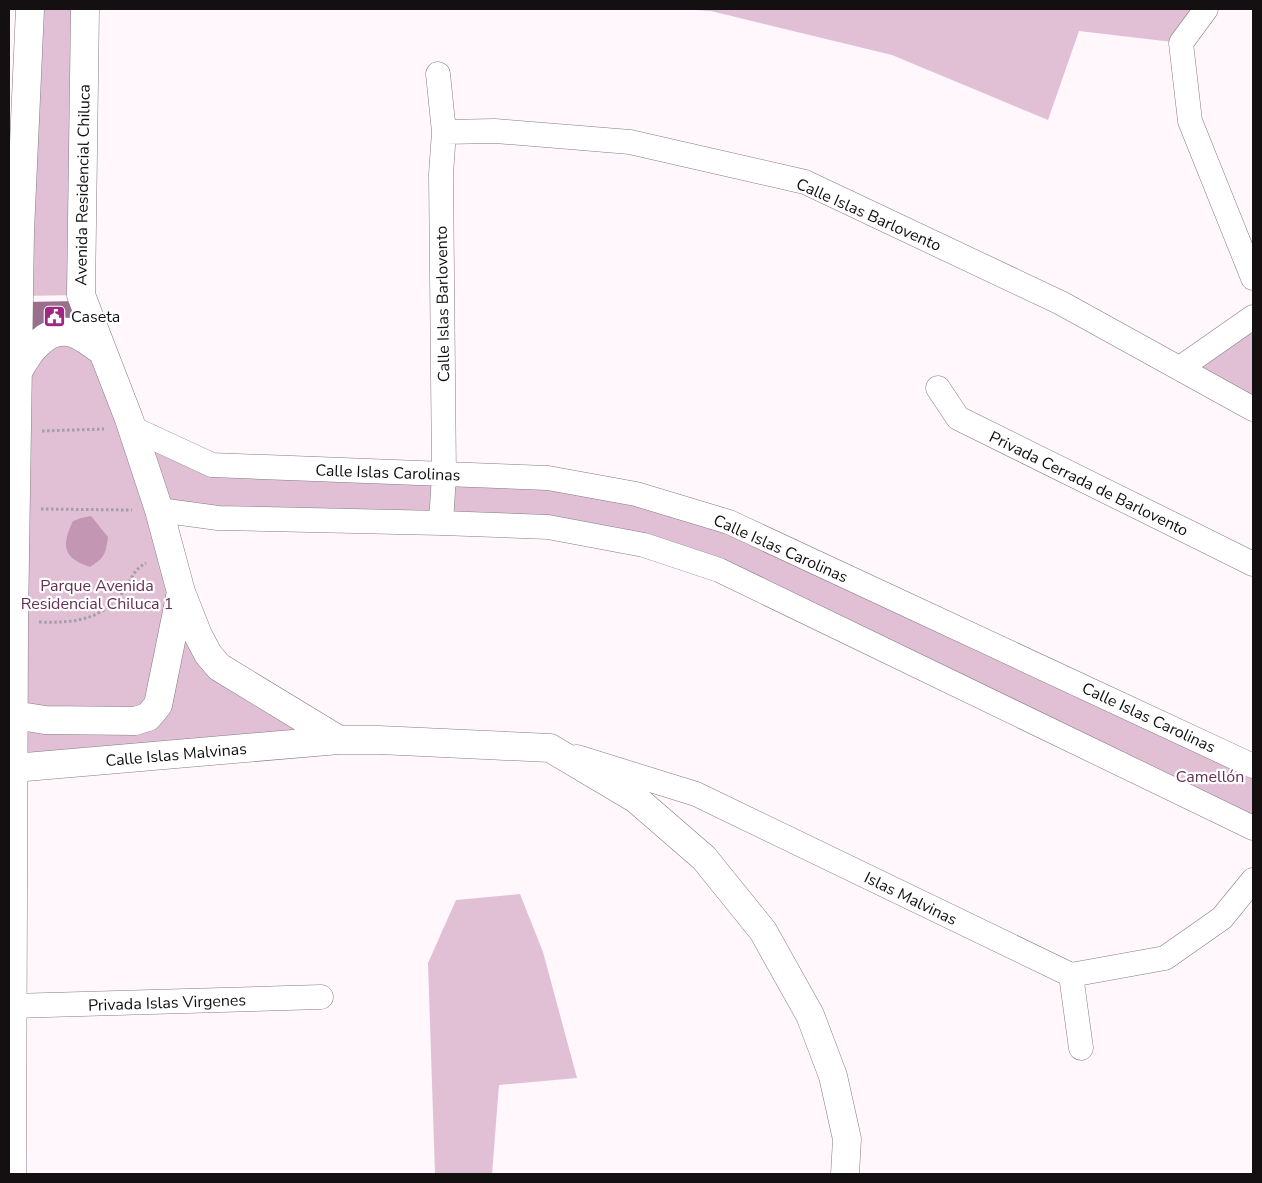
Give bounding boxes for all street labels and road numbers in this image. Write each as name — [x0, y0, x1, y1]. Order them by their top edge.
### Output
street label: Avenida Residencial Chiluca — [70, 84, 96, 286]
street label: Calle Islas Barlovento — [793, 173, 945, 257]
street label: Calle Islas Barlovento — [431, 225, 455, 382]
street label: Privada Cerrada de Barlovento — [985, 426, 1192, 542]
street label: Calle Islas Carolinas — [315, 459, 461, 487]
street label: Calle Islas Carolinas — [710, 509, 851, 588]
street label: Calle Islas Carolinas — [1078, 677, 1219, 759]
street label: Calle Islas Malvinas — [105, 738, 248, 772]
street label: Islas Malvinas — [860, 867, 961, 931]
street label: Privada Islas Virgenes — [88, 989, 246, 1017]

